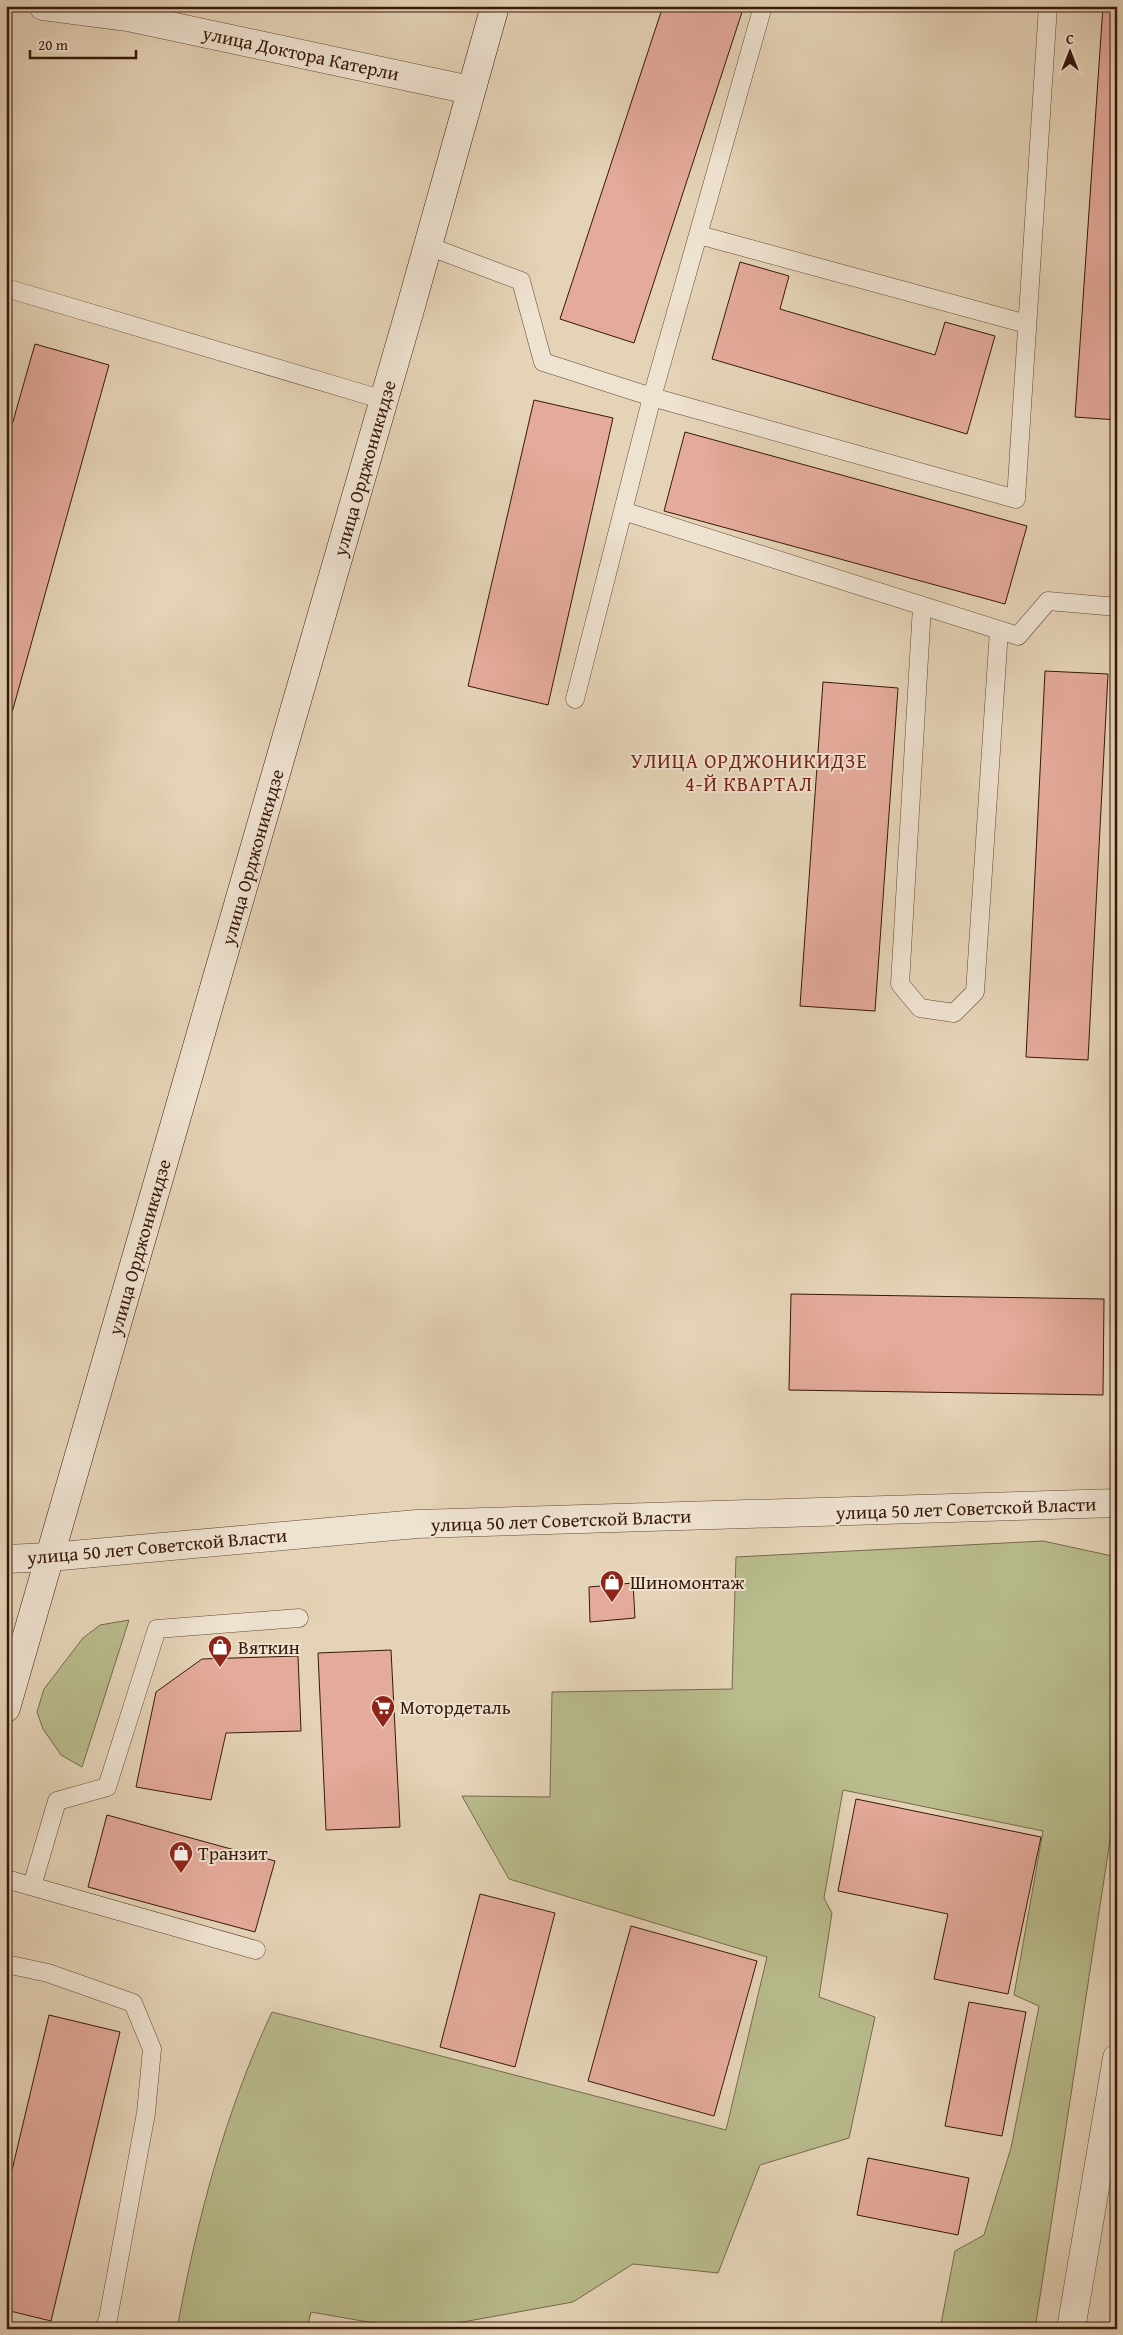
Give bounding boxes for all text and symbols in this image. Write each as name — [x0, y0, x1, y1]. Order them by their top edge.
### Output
street label: улица Доктора Катерли — [199, 18, 402, 88]
scale bar — [30, 28, 136, 60]
north arrow — [1046, 28, 1096, 78]
text: С — [1066, 29, 1074, 49]
text: 20 m — [38, 34, 69, 55]
street label: улица Орджоникидзе — [325, 376, 403, 560]
district label: УЛИЦА ОРДЖОНИКИДЗЕ 4-Й КВАРТАЛ — [630, 746, 868, 798]
street label: улица Орджоникидзе — [213, 765, 291, 949]
street label: улица Орджоникидзе — [100, 1155, 178, 1339]
street label: улица 50 лет Советской Власти — [834, 1489, 1097, 1527]
street label: улица 50 лет Советской Власти — [429, 1501, 692, 1539]
street label: улица 50 лет Советской Власти — [25, 1521, 288, 1571]
place label: Шиномонтаж — [630, 1568, 744, 1596]
shop icon: Шиномонтаж — [599, 1569, 625, 1603]
place label: Вяткин — [238, 1633, 300, 1661]
shop icon: Вяткин — [207, 1634, 233, 1668]
place label: Мотордеталь — [400, 1693, 511, 1721]
supermarket icon: Мотордеталь — [370, 1694, 396, 1728]
place label: Транзит — [198, 1839, 269, 1867]
shop icon: Транзит — [168, 1840, 194, 1874]

